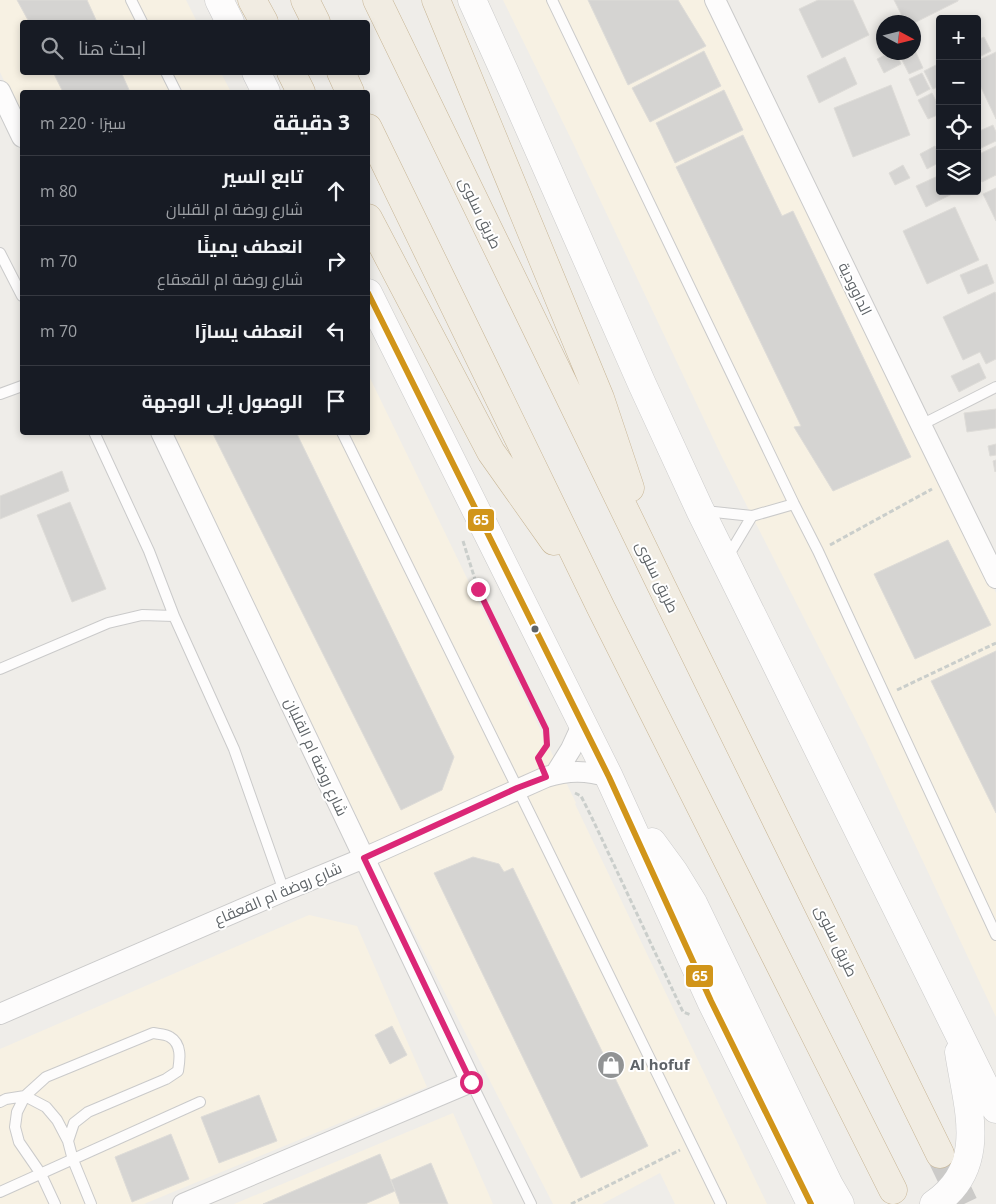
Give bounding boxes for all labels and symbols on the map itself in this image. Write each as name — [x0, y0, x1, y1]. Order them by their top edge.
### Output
north arrow — [876, 15, 921, 60]
street label: طريق سلوى — [454, 173, 507, 252]
street label: الداوودية — [835, 259, 877, 318]
line badge: 65 — [467, 508, 495, 532]
text: 65 — [473, 510, 489, 529]
street label: طريق سلوى — [631, 537, 684, 616]
route end — [467, 578, 490, 601]
unlabelled marker — [530, 624, 540, 634]
street label: شارع روضة ام القلبان — [279, 694, 353, 820]
street label: شارع روضة ام القعقاع — [211, 857, 345, 931]
street label: طريق سلوى — [810, 901, 863, 980]
line badge: 65 — [685, 964, 714, 988]
text: 65 — [692, 966, 708, 985]
shop icon: Al hofuf — [596, 1050, 626, 1080]
place label: Al hofuf — [630, 1054, 691, 1074]
route start — [460, 1071, 483, 1094]

